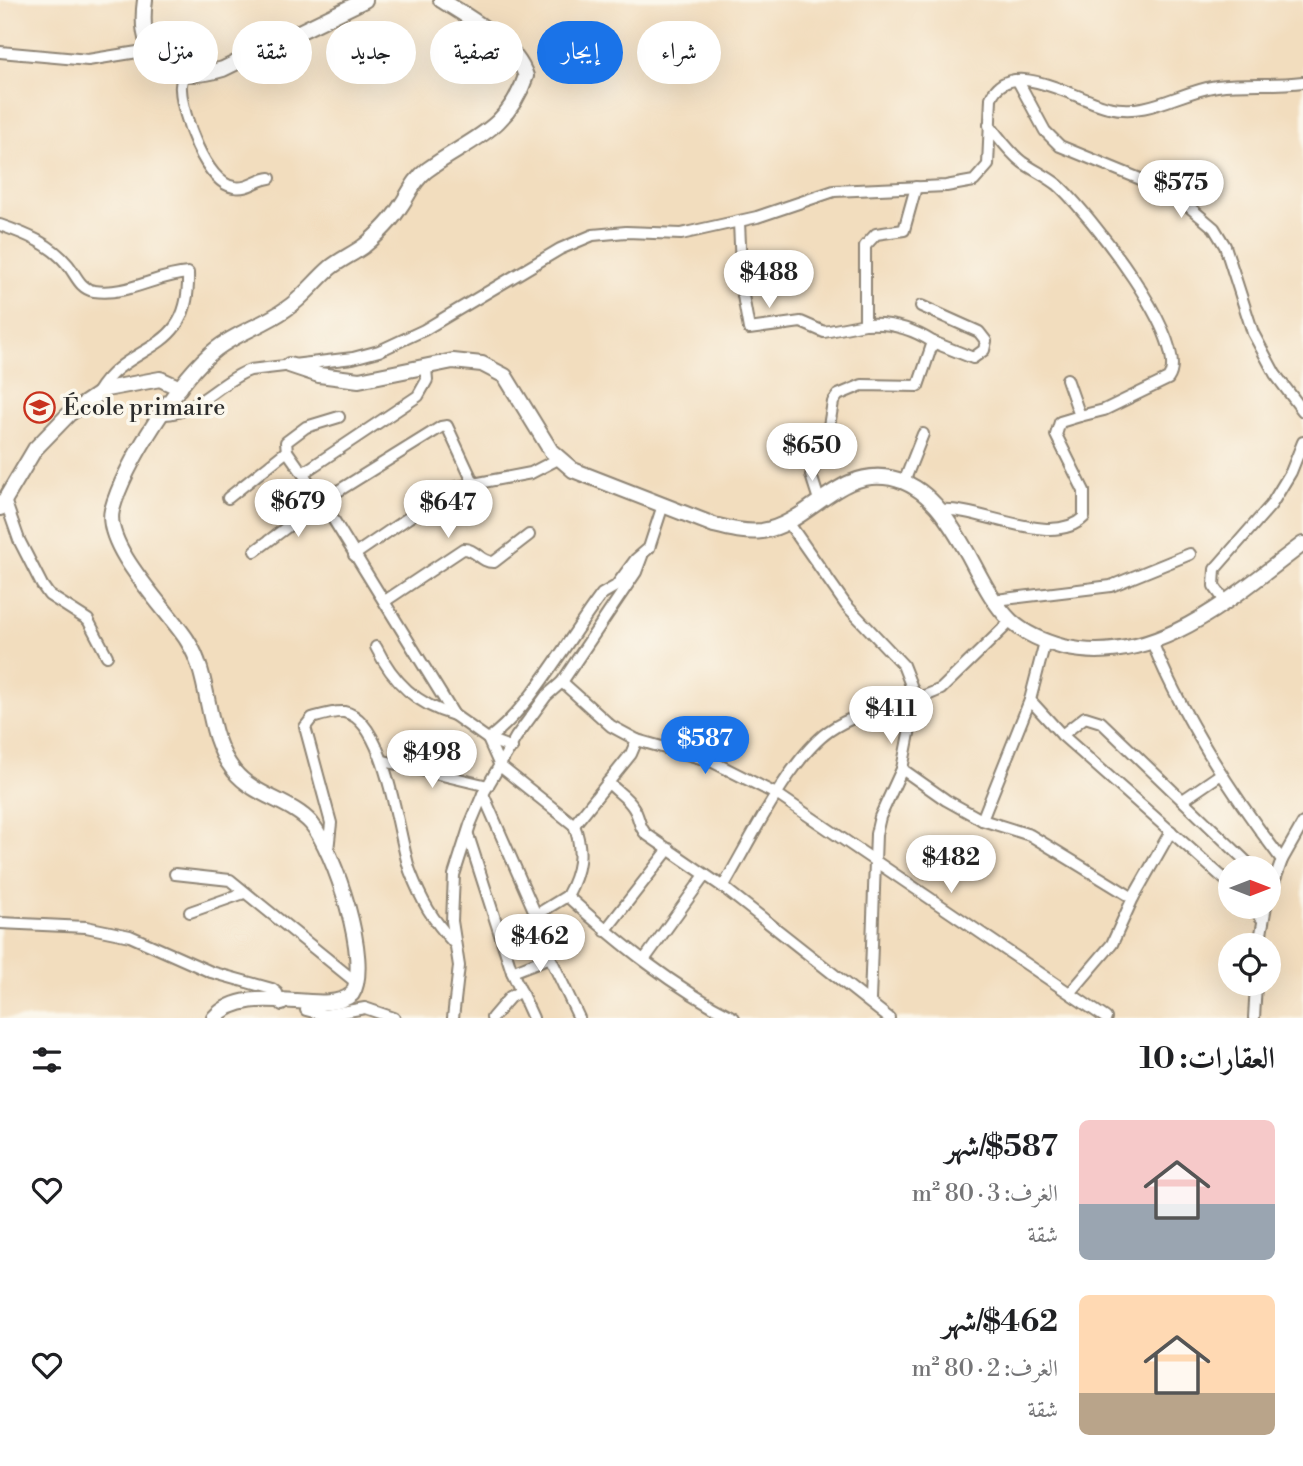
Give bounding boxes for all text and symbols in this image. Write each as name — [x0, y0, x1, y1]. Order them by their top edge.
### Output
chip: منزل — [133, 21, 218, 84]
chip: شقة — [232, 21, 312, 84]
chip: جديد — [326, 21, 416, 84]
chip: تصفية — [430, 21, 523, 84]
chip: إيجار — [537, 21, 623, 84]
chip: شراء — [637, 21, 721, 84]
pin: $575 — [1140, 160, 1222, 220]
text: $575 — [1154, 169, 1208, 197]
pin: $488 — [728, 250, 810, 310]
text: $488 — [740, 259, 798, 287]
school or university icon: École primaire — [23, 390, 57, 424]
place label: École primaire — [63, 392, 225, 423]
pin: $650 — [771, 424, 853, 483]
text: $650 — [782, 432, 842, 460]
pin: $679 — [257, 480, 339, 539]
pin: $647 — [407, 480, 489, 540]
text: $679 — [271, 488, 325, 516]
text: $647 — [420, 489, 476, 517]
pin: $411 — [850, 686, 932, 746]
text: $411 — [865, 695, 917, 723]
pin: $587 — [664, 716, 746, 776]
text: $587 — [677, 725, 733, 753]
pin: $498 — [391, 730, 473, 790]
text: $498 — [403, 739, 461, 767]
pin: $482 — [910, 836, 992, 895]
text: $482 — [922, 844, 980, 872]
north arrow — [1218, 856, 1281, 919]
map controls — [1218, 856, 1281, 996]
pin: $462 — [499, 914, 581, 974]
text: $462 — [511, 923, 569, 951]
button: locate — [1218, 933, 1281, 996]
text: العقارات: 10 — [1140, 1040, 1275, 1078]
icon: filters — [28, 1041, 66, 1079]
text: $587/شهر — [945, 1128, 1058, 1166]
icon: home — [1135, 1148, 1219, 1232]
icon: heart — [28, 1171, 66, 1209]
text: الغرف: 3 · 80 m² — [912, 1180, 1058, 1208]
text: شقة — [1028, 1221, 1058, 1249]
text: $462/شهر — [942, 1303, 1058, 1341]
icon: home — [1135, 1323, 1219, 1407]
icon: heart — [28, 1346, 66, 1384]
text: الغرف: 2 · 80 m² — [911, 1355, 1058, 1383]
text: شقة — [1028, 1396, 1058, 1424]

